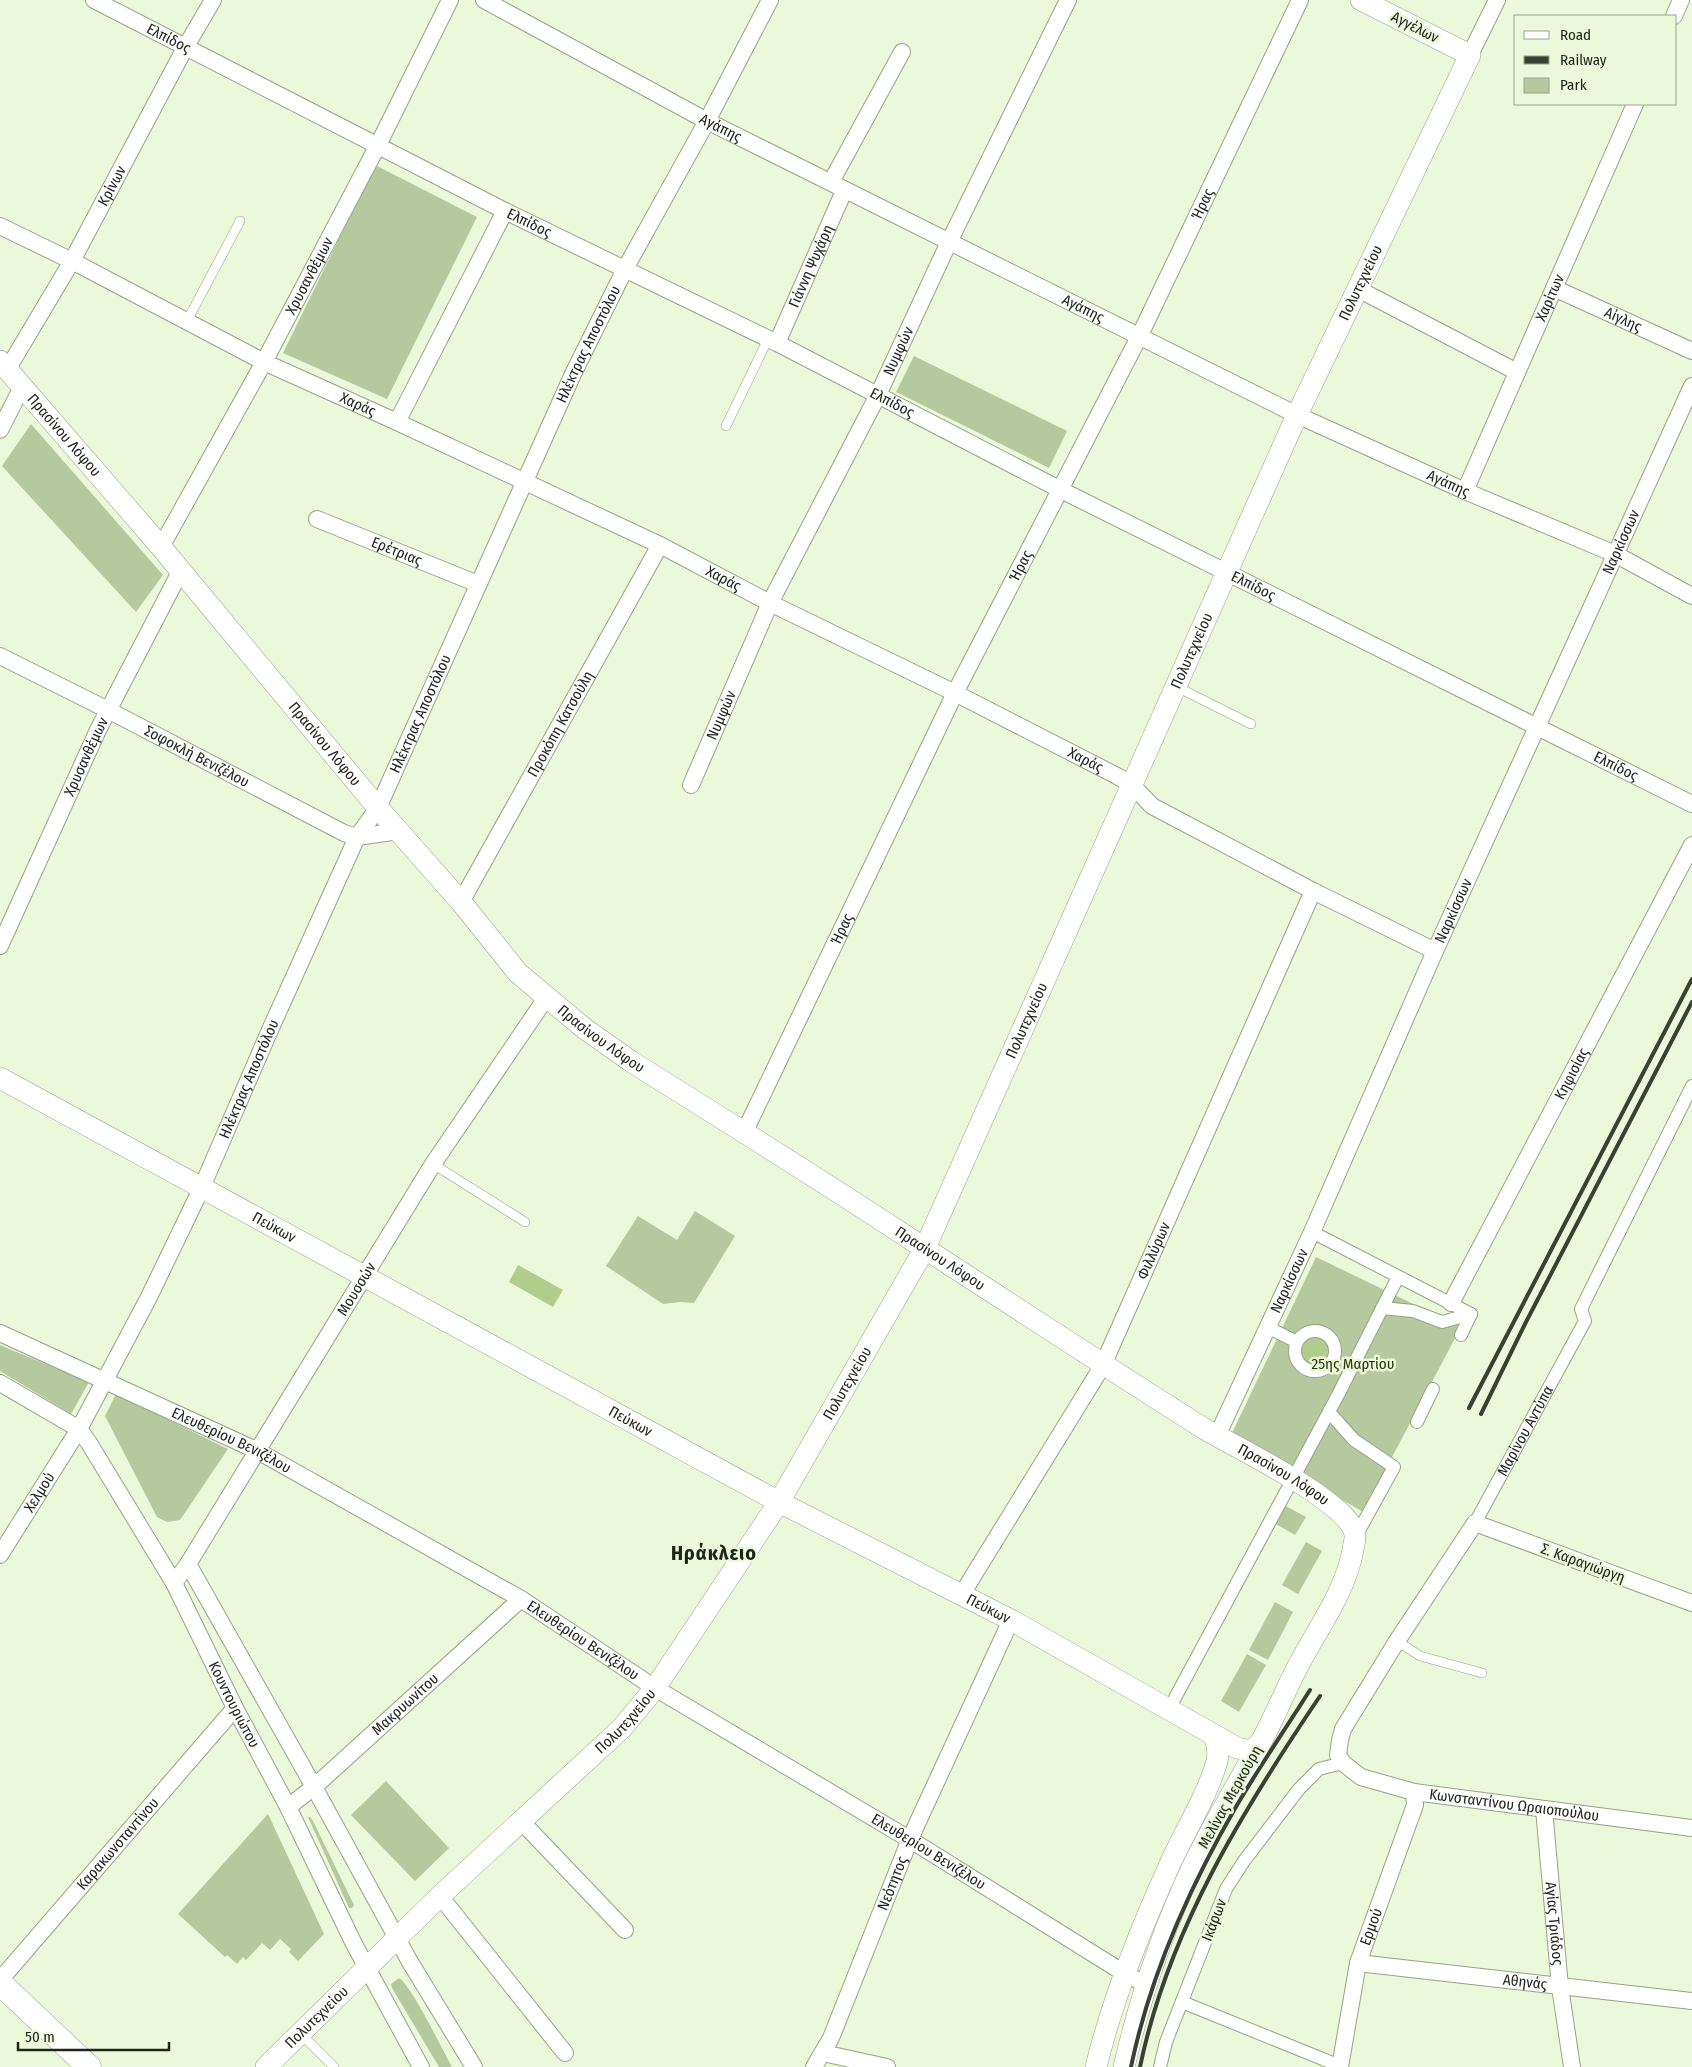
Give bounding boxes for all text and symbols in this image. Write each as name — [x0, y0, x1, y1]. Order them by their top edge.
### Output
street label: Αγγέλων — [1388, 7, 1442, 47]
legend — [1514, 15, 1677, 105]
street label: Ελπίδος — [144, 20, 194, 57]
text: Road — [1560, 26, 1591, 44]
text: Railway — [1560, 51, 1607, 69]
text: Park — [1560, 76, 1587, 94]
street label: Αγάπης — [696, 110, 745, 146]
street label: Κρίνων — [94, 162, 130, 209]
street label: Ήρας — [1187, 185, 1218, 223]
street label: Ελπίδος — [504, 204, 555, 241]
street label: Γιάννη Ψυχάρη — [785, 222, 837, 310]
street label: Χρυσανθέμων — [282, 234, 337, 318]
street label: Πολυτεχνείου — [1335, 242, 1386, 323]
street label: Χαρίτων — [1532, 271, 1568, 324]
street label: Ηλέκτρας Αποστόλου — [552, 283, 624, 406]
street label: Αγάπης — [1059, 290, 1108, 327]
street label: Αίγλης — [1602, 303, 1645, 336]
street label: Νυμφών — [879, 324, 918, 379]
street label: Ελπίδος — [867, 384, 918, 422]
street label: Χαράς — [337, 388, 379, 420]
street label: Πρασίνου Λόφου — [23, 390, 105, 480]
street label: Αγάπης — [1424, 466, 1473, 501]
street label: Ναρκίσσων — [1599, 507, 1644, 577]
street label: Ερέτριας — [369, 533, 425, 570]
street label: Ήρας — [1005, 547, 1036, 585]
street label: Χαράς — [703, 562, 745, 595]
street label: Ελπίδος — [1228, 567, 1279, 605]
street label: Πολυτεχνείου — [1167, 610, 1216, 692]
street label: Ηλέκτρας Αποστόλου — [386, 652, 455, 776]
street label: Προκόπη Κατσούλη — [524, 668, 597, 780]
street label: Νυμφών — [703, 688, 740, 743]
street label: Πρασίνου Λόφου — [285, 698, 365, 789]
street label: Χρυσανθέμων — [60, 714, 112, 799]
street label: Σοφοκλή Βενιζέλου — [141, 722, 252, 791]
street label: Χαράς — [1065, 743, 1107, 777]
street label: Ελπίδος — [1591, 748, 1642, 785]
street label: Ναρκίσσων — [1431, 875, 1476, 946]
street label: Ήρας — [827, 910, 857, 948]
street label: Πολυτεχνείου — [1002, 980, 1051, 1061]
street label: Πρασίνου Λόφου — [554, 1001, 648, 1077]
street label: Ηλέκτρας Αποστόλου — [215, 1017, 283, 1141]
street label: Κηφισίας — [1551, 1044, 1593, 1103]
street label: Πεύκων — [249, 1208, 299, 1247]
street label: Φιλλύρων — [1133, 1219, 1174, 1282]
street label: Πρασίνου Λόφου — [892, 1223, 988, 1294]
street label: Ναρκίσσων — [1267, 1246, 1312, 1316]
street label: Μουσσών — [333, 1259, 380, 1319]
street label: Πολυτεχνείου — [819, 1343, 875, 1423]
park label: 25ης Μαρτίου — [1312, 1355, 1394, 1373]
street label: Μαρίνου Αντύπα — [1493, 1382, 1557, 1479]
street label: Πεύκων — [606, 1402, 656, 1441]
street label: Ελευθερίου Βενιζέλου — [169, 1404, 294, 1477]
street label: Πρασίνου Λόφου — [1235, 1440, 1333, 1509]
street label: Χελμού — [20, 1469, 59, 1516]
street label: Σ. Καραγιώργη — [1538, 1539, 1628, 1587]
district label: Ηράκλειο — [671, 1541, 757, 1565]
street label: Πεύκων — [964, 1590, 1014, 1627]
street label: Ελευθερίου Βενιζέλου — [524, 1597, 643, 1684]
street label: Κουντουριώτου — [205, 1658, 264, 1751]
street label: Μακρυωνίτου — [368, 1669, 442, 1739]
street label: Πολυτεχνείου — [591, 1685, 660, 1757]
street label: Μελίνας Μερκούρη — [1194, 1742, 1266, 1852]
street label: Κωνσταντίνου Ωραιοπούλου — [1428, 1785, 1600, 1825]
street label: Καρακωνσταντίνου — [73, 1794, 162, 1894]
street label: Ελευθερίου Βενιζέλου — [868, 1810, 989, 1893]
street label: Νεότητος — [874, 1853, 911, 1913]
street label: Αγίας Τριάδος — [1542, 1881, 1567, 1967]
street label: Ικάρων — [1198, 1896, 1230, 1944]
street label: Ερμού — [1356, 1906, 1386, 1948]
street label: Αθηνάς — [1502, 1971, 1549, 1994]
street label: Πολυτεχνείου — [281, 1982, 352, 2052]
scale bar — [18, 2020, 169, 2052]
text: 50 m — [25, 2028, 55, 2046]

